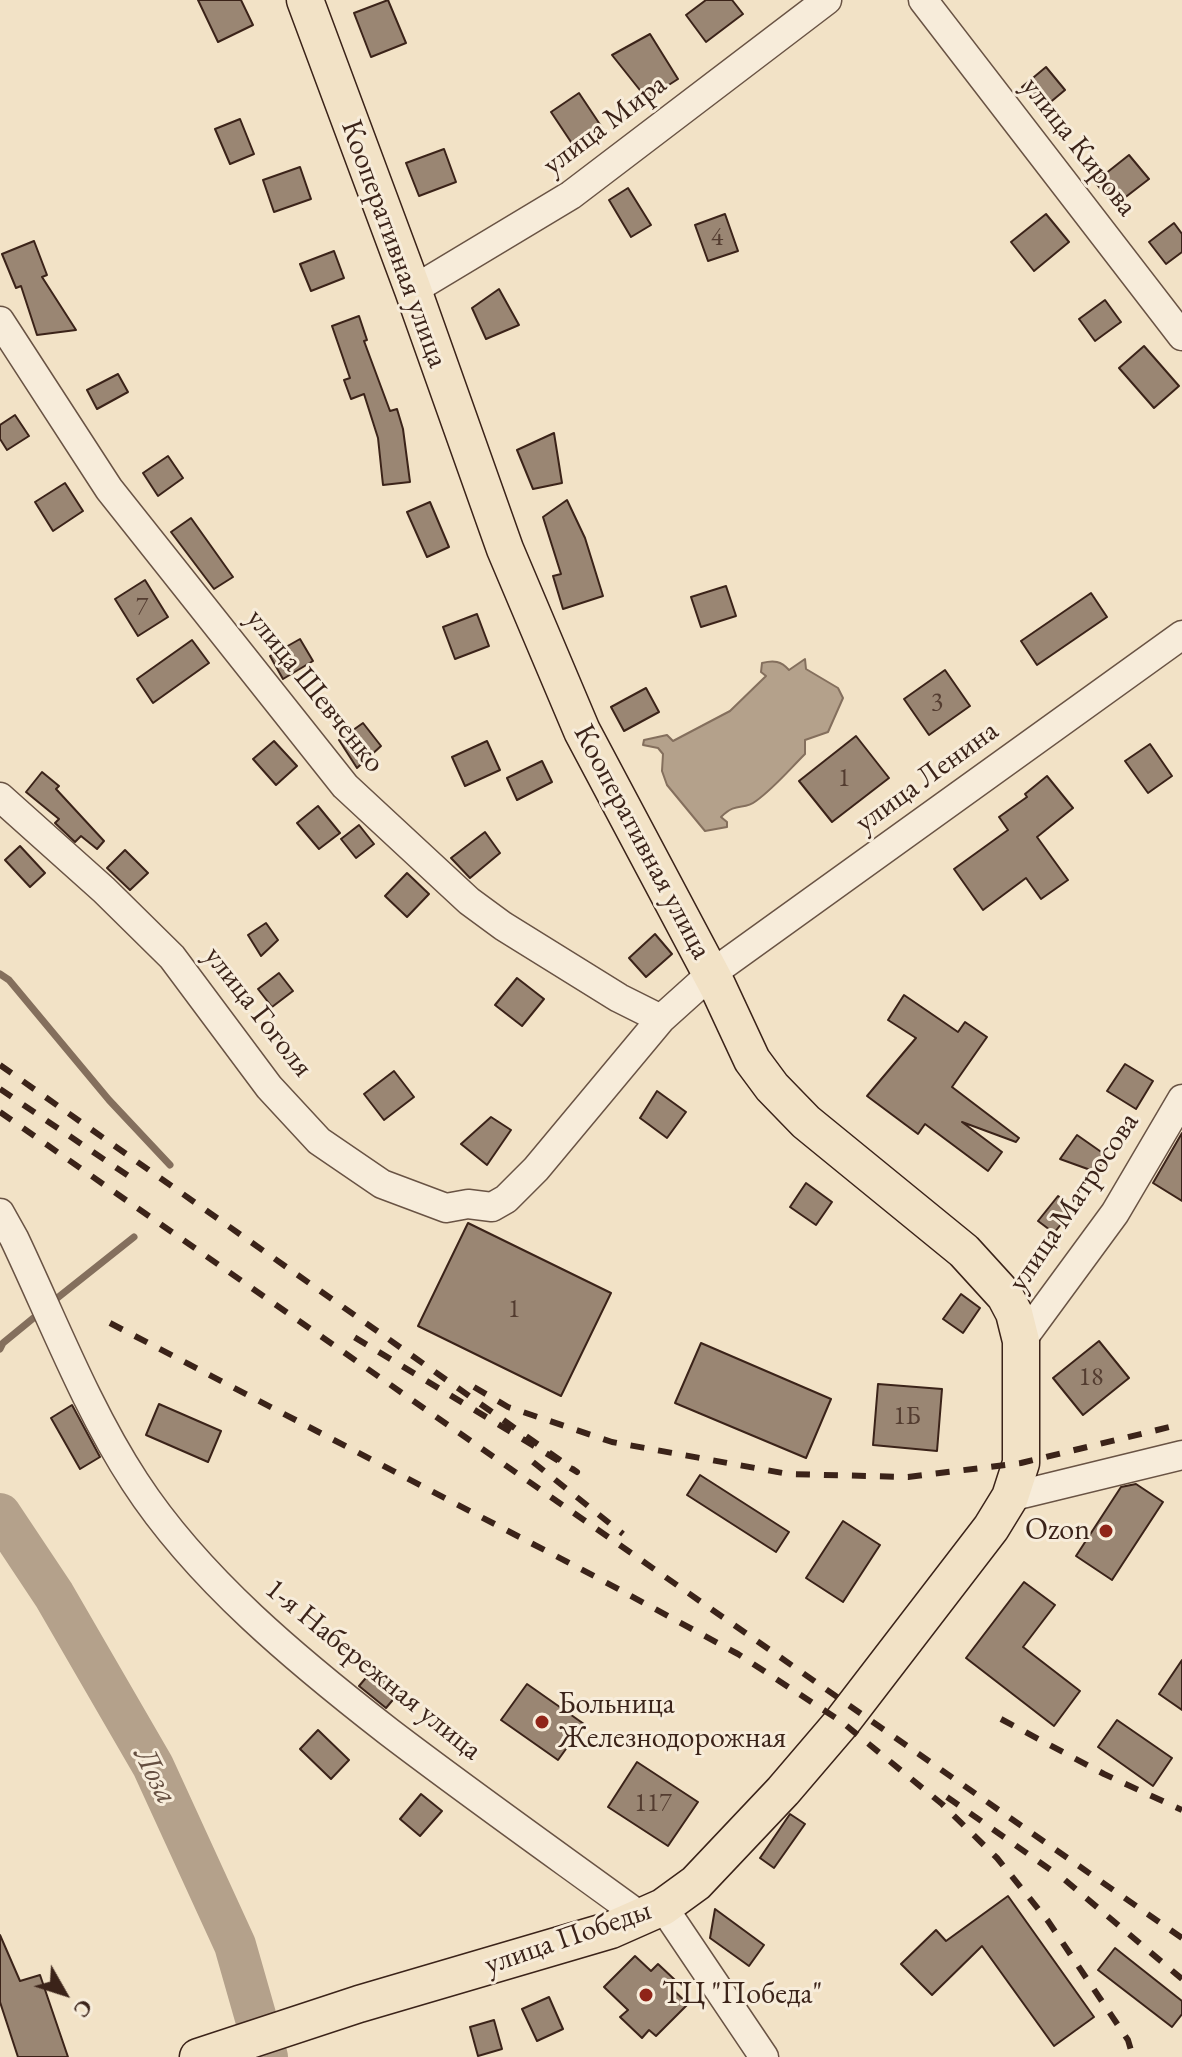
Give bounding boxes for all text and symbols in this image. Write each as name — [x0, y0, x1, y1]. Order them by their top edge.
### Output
street label: улица Мира — [536, 67, 674, 183]
street label: улица Кирова — [1013, 70, 1145, 224]
street label: Кооперативная улица — [333, 115, 455, 373]
house number: 4 — [711, 222, 723, 254]
house number: 7 — [136, 592, 148, 624]
street label: улица Шевченко — [238, 602, 392, 780]
house number: 3 — [931, 687, 943, 719]
street label: улица Ленина — [848, 713, 1006, 841]
street label: Кооперативная улица — [565, 719, 719, 965]
house number: 1 — [838, 763, 850, 795]
street label: улица Гоголя — [196, 939, 320, 1085]
street label: улица Матросова — [1001, 1106, 1147, 1298]
house number: 1 — [508, 1294, 520, 1326]
house number: 18 — [1079, 1362, 1103, 1394]
house number: 1Б — [893, 1401, 921, 1433]
place label: Ozon — [1025, 1513, 1090, 1549]
marker: Ozon — [1097, 1522, 1115, 1540]
street label: 1-я Набережная улица — [257, 1571, 489, 1769]
place label: Больница Железнодорожная — [558, 1687, 786, 1758]
marker: Больница Железнодорожная — [533, 1713, 551, 1731]
water label: Лоза — [124, 1741, 186, 1811]
house number: 117 — [634, 1788, 672, 1820]
street label: улица Победы — [480, 1893, 656, 1983]
north arrow — [24, 1953, 104, 2033]
place label: ТЦ "Победа" — [662, 1977, 822, 2013]
marker: ТЦ "Победа" — [637, 1986, 655, 2004]
text: С — [67, 1993, 99, 2024]

